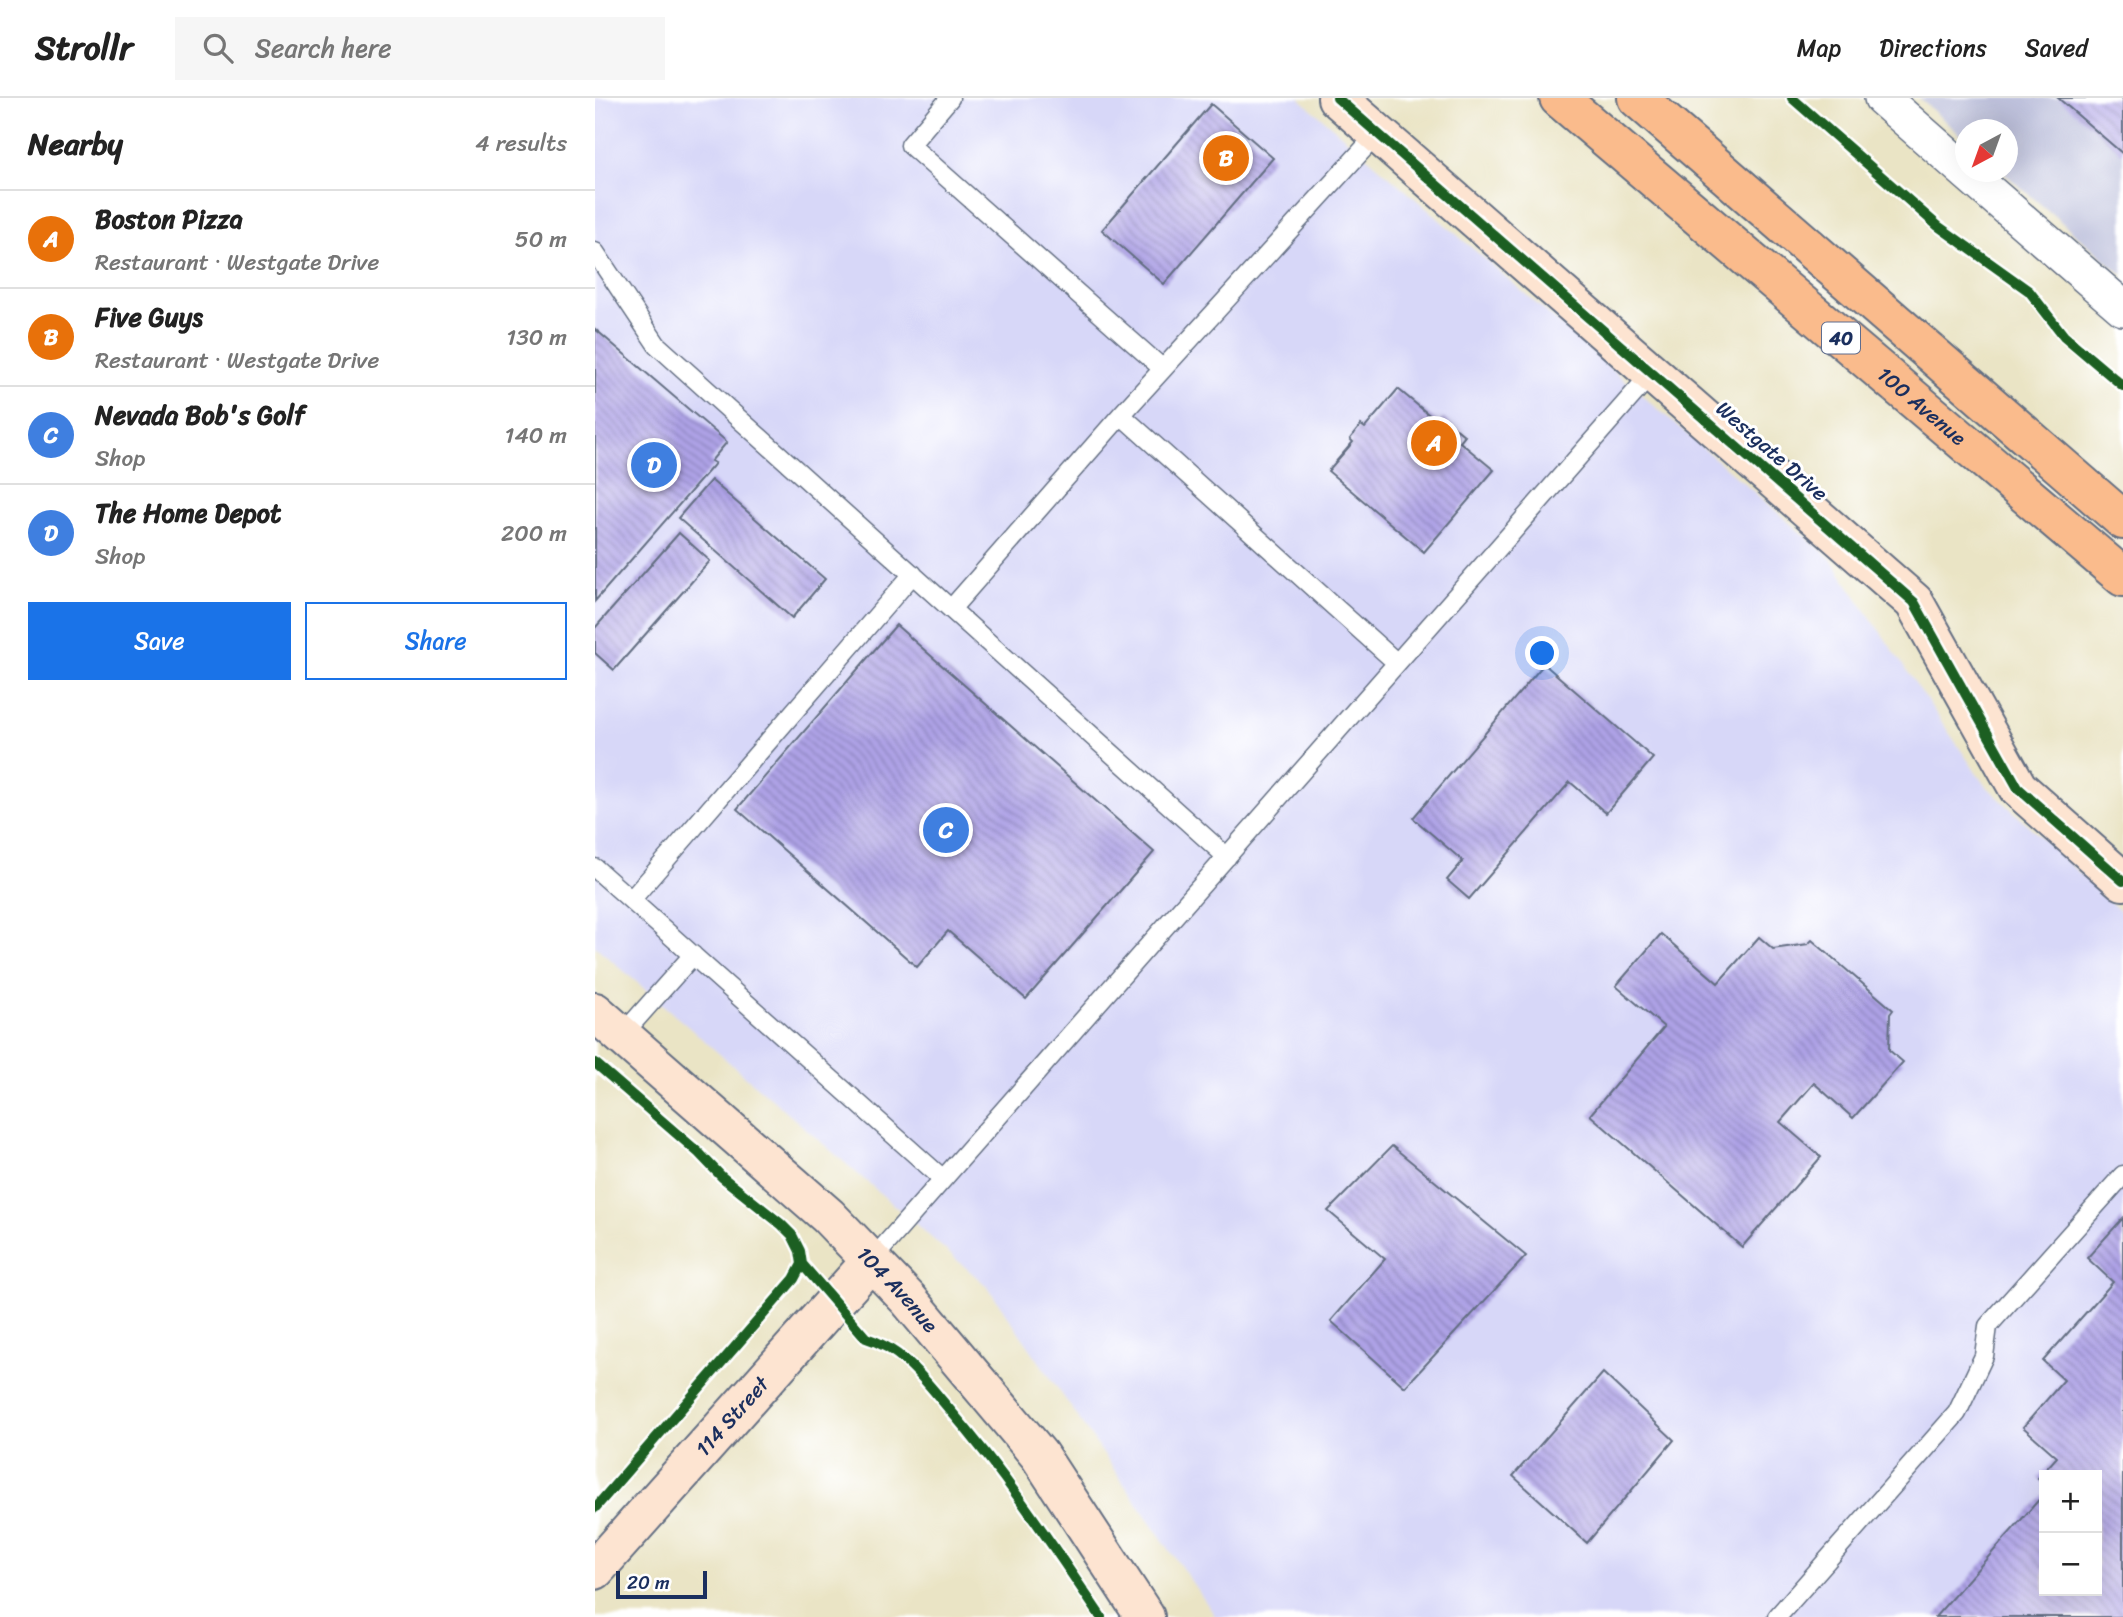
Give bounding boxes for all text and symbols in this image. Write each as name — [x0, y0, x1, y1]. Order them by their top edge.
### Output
search box — [175, 17, 665, 80]
text: Strollr — [35, 19, 133, 77]
text: Search here — [255, 25, 392, 71]
text: Map — [1797, 27, 1841, 69]
text: Directions — [1879, 27, 1987, 69]
text: Saved — [2025, 27, 2088, 69]
icon: search — [199, 29, 237, 67]
text: Nearby — [28, 117, 123, 171]
north arrow — [1955, 119, 2018, 182]
text: 4 results — [475, 123, 567, 164]
pin: B — [1203, 132, 1249, 184]
text: Boston Pizza — [95, 196, 243, 242]
text: A — [43, 219, 59, 260]
text: 50 m — [515, 219, 567, 260]
text: Restaurant · Westgate Drive — [95, 242, 379, 283]
text: Five Guys — [95, 294, 203, 340]
text: B — [44, 317, 58, 358]
text: 130 m — [506, 317, 567, 358]
road number: 40 — [1822, 322, 1860, 354]
text: Restaurant · Westgate Drive — [95, 340, 379, 381]
street label: 100 Avenue — [1868, 357, 1975, 456]
street label: Westgate Drive — [1707, 391, 1837, 511]
text: Nevada Bob's Golf — [95, 392, 305, 438]
text: C — [44, 415, 58, 456]
text: 140 m — [505, 415, 567, 456]
pin: A — [1411, 417, 1457, 469]
text: Shop — [95, 438, 145, 479]
pin: D — [631, 439, 677, 491]
text: The Home Depot — [95, 490, 281, 536]
text: D — [44, 513, 58, 554]
text: 200 m — [501, 513, 567, 554]
text: Shop — [95, 536, 145, 577]
button: Save — [28, 602, 291, 680]
button: Share — [305, 602, 567, 680]
your location — [1525, 636, 1559, 670]
pin: C — [923, 804, 969, 856]
street label: 104 Avenue — [847, 1237, 948, 1342]
street label: 114 Street — [686, 1366, 780, 1465]
map controls — [2039, 1470, 2102, 1596]
button: + — [2039, 1470, 2102, 1533]
button: − — [2039, 1533, 2102, 1596]
text: 20 m — [627, 1566, 670, 1599]
scale bar — [616, 1568, 707, 1600]

